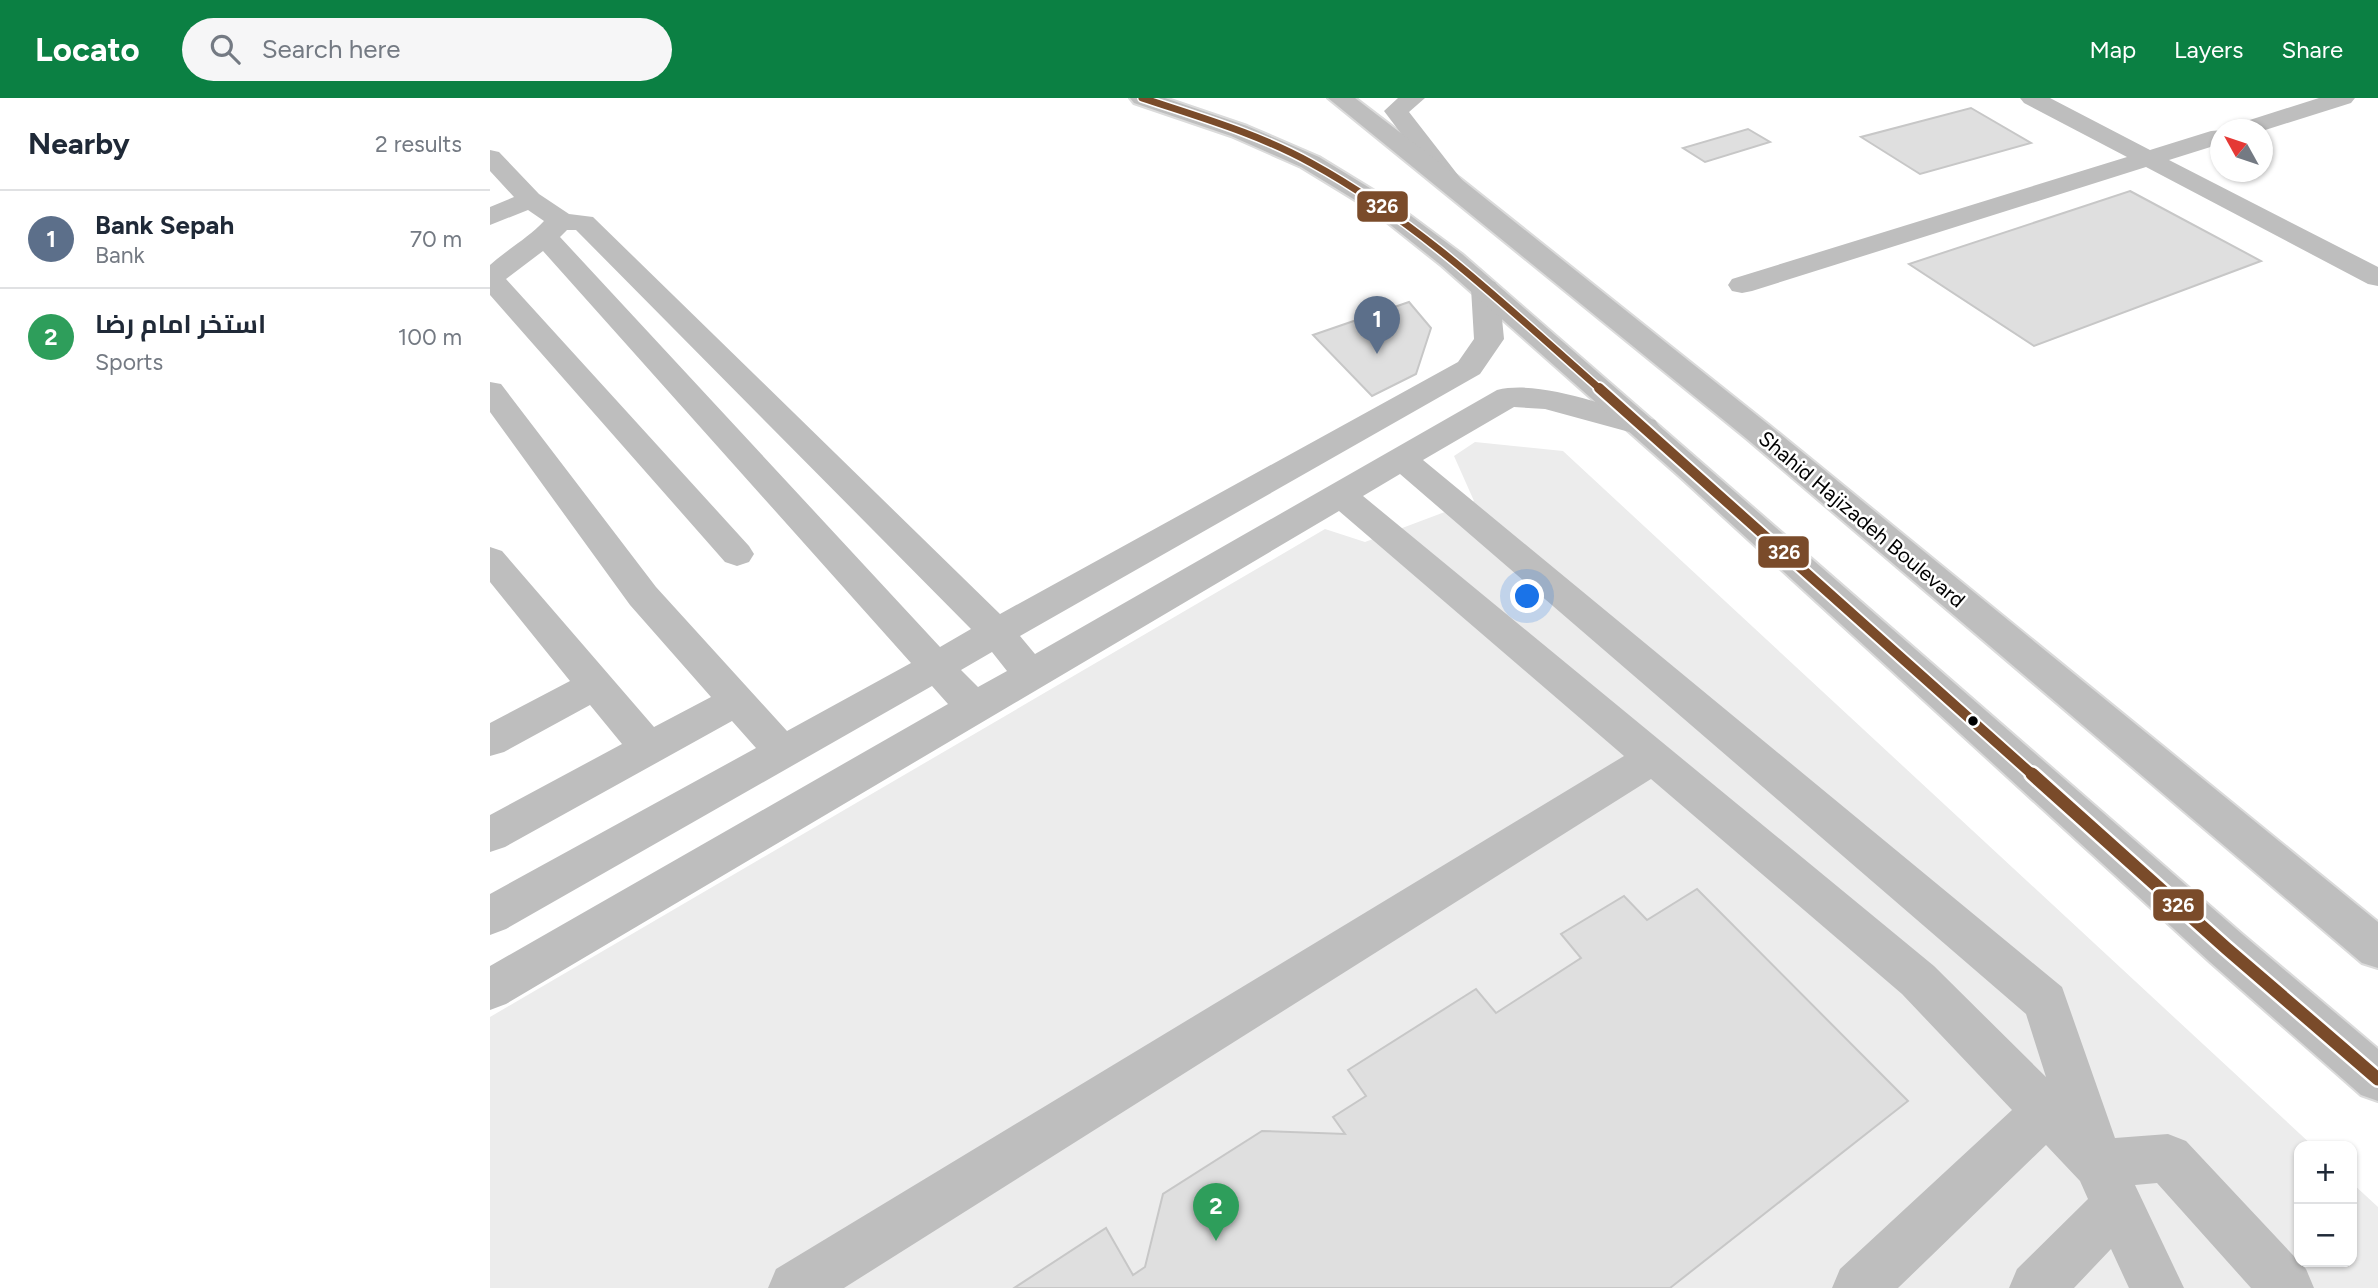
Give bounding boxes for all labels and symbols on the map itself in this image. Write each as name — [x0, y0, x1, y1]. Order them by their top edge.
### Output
north arrow — [2210, 119, 2273, 182]
line badge: 326 — [1356, 190, 1409, 223]
text: 326 — [1366, 195, 1398, 218]
pin: 1 — [1354, 296, 1400, 354]
street label: Shahid Hajizadeh Boulevard — [1754, 425, 1970, 613]
line badge: 326 — [1757, 535, 1810, 569]
text: 326 — [1768, 541, 1800, 564]
your location — [1510, 579, 1544, 613]
unlabelled marker — [1966, 714, 1980, 728]
line badge: 326 — [2152, 888, 2205, 922]
text: 326 — [2162, 894, 2194, 917]
pin: 2 — [1193, 1183, 1239, 1241]

